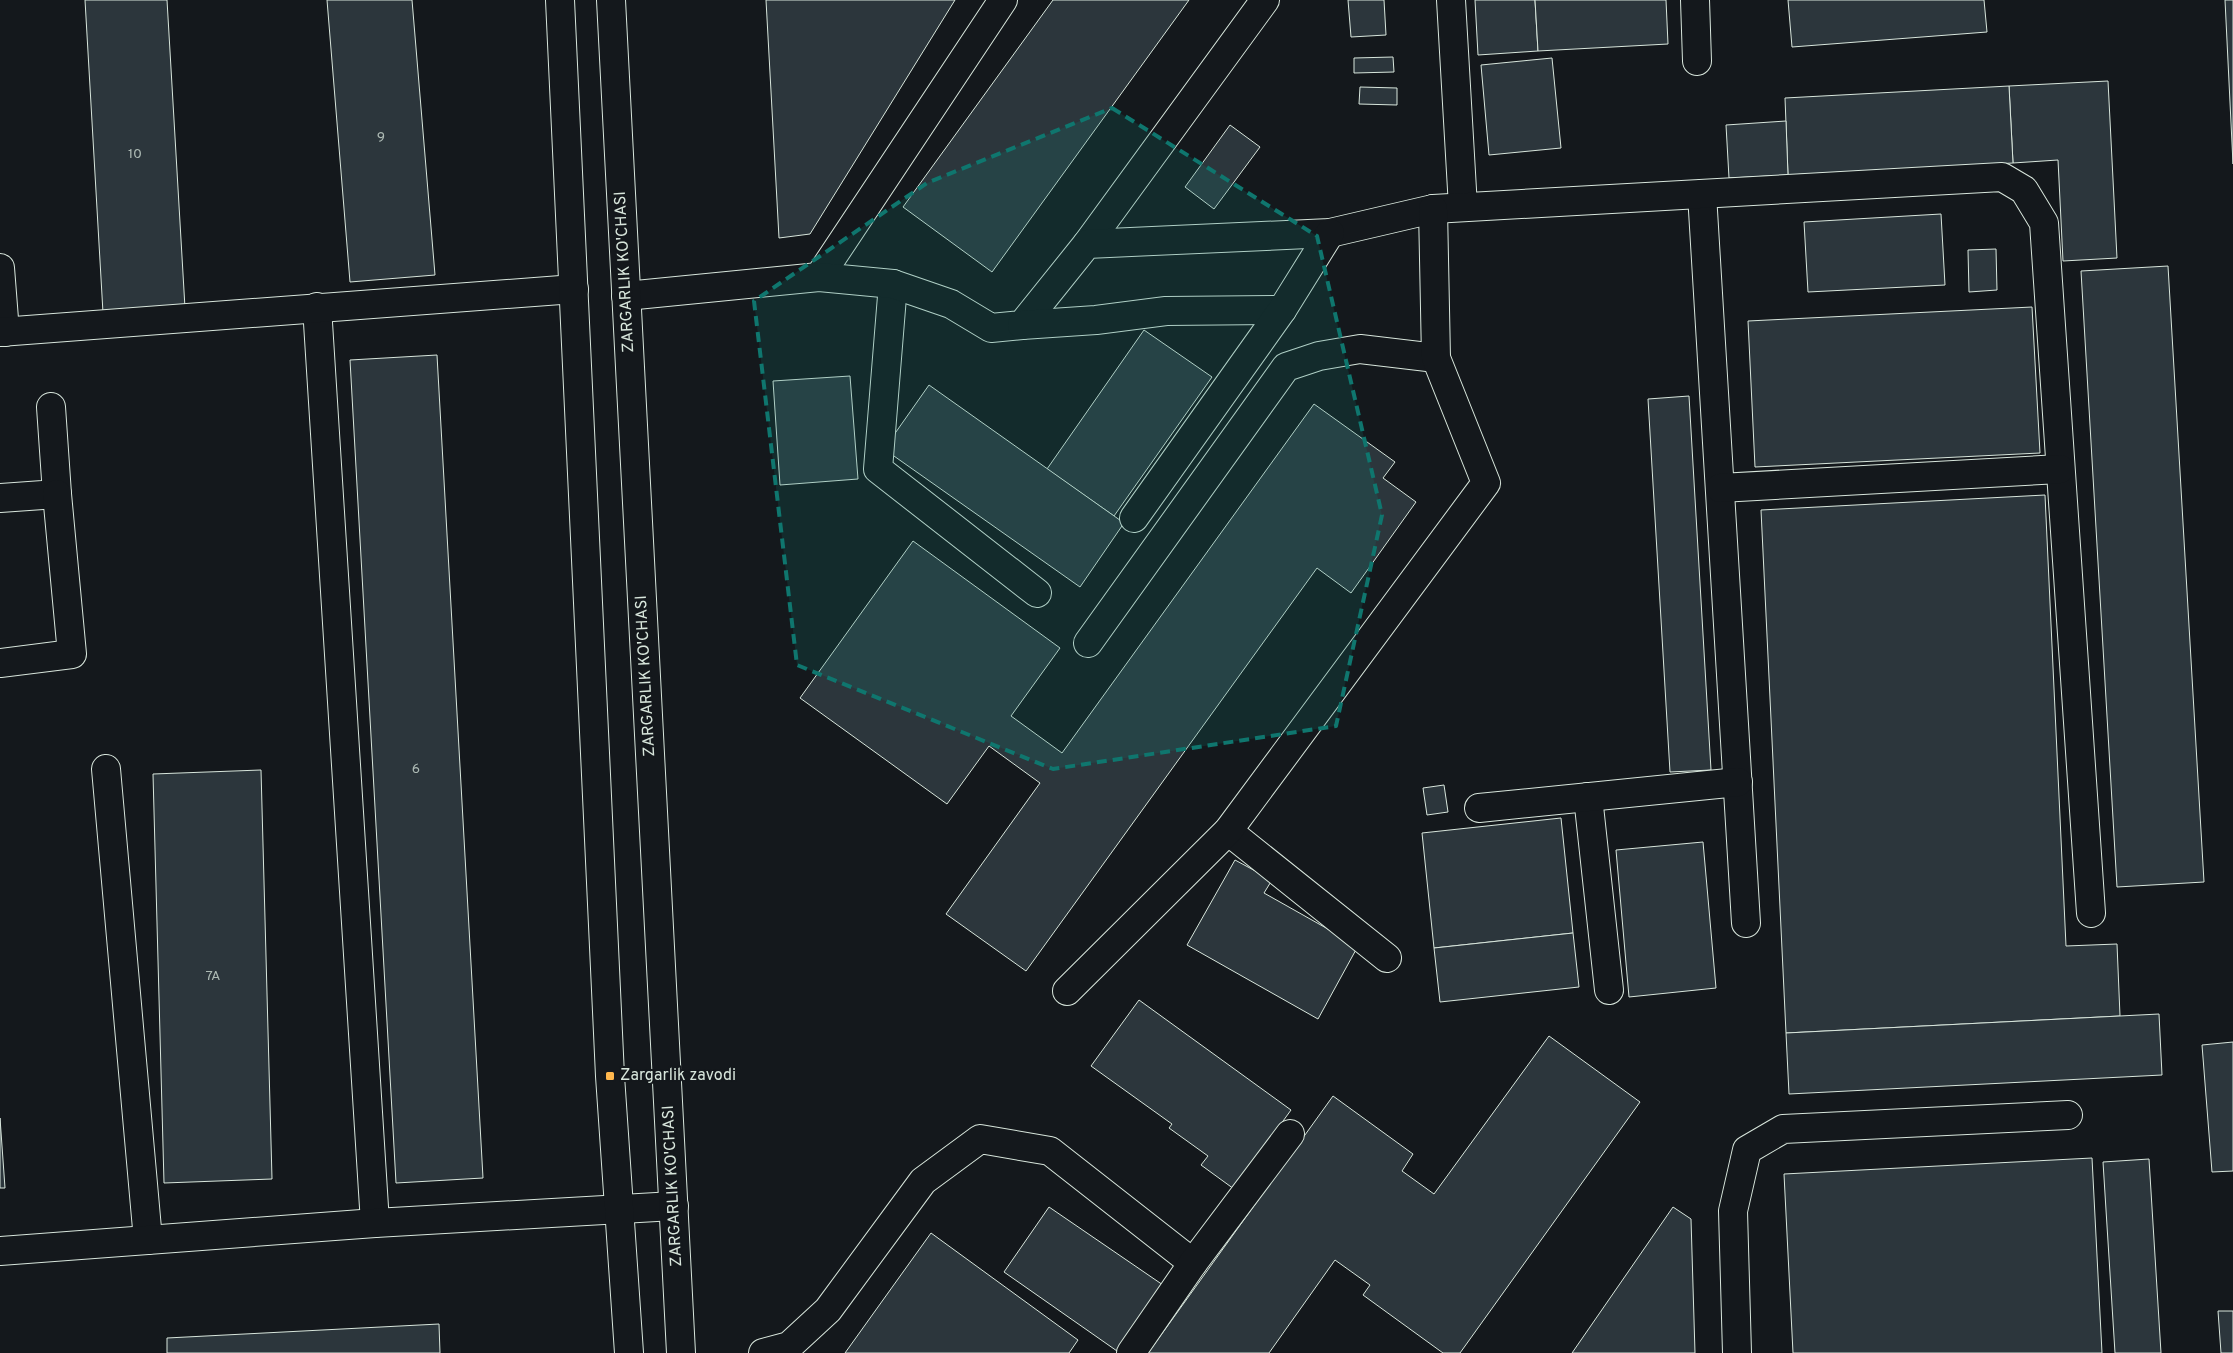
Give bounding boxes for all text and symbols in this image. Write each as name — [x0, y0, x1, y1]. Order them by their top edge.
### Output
house number: 9 — [377, 129, 385, 146]
house number: 10 — [128, 146, 142, 163]
street label: ZARGARLIK KO'CHASI — [611, 191, 639, 353]
street label: ZARGARLIK KO'CHASI — [632, 595, 660, 757]
house number: 6 — [412, 761, 420, 778]
house number: 7A — [205, 968, 221, 985]
place label: Zargarlik zavodi — [620, 1066, 736, 1086]
marker: Zargarlik zavodi — [604, 1070, 616, 1082]
street label: ZARGARLIK KO'CHASI — [659, 1105, 687, 1267]

